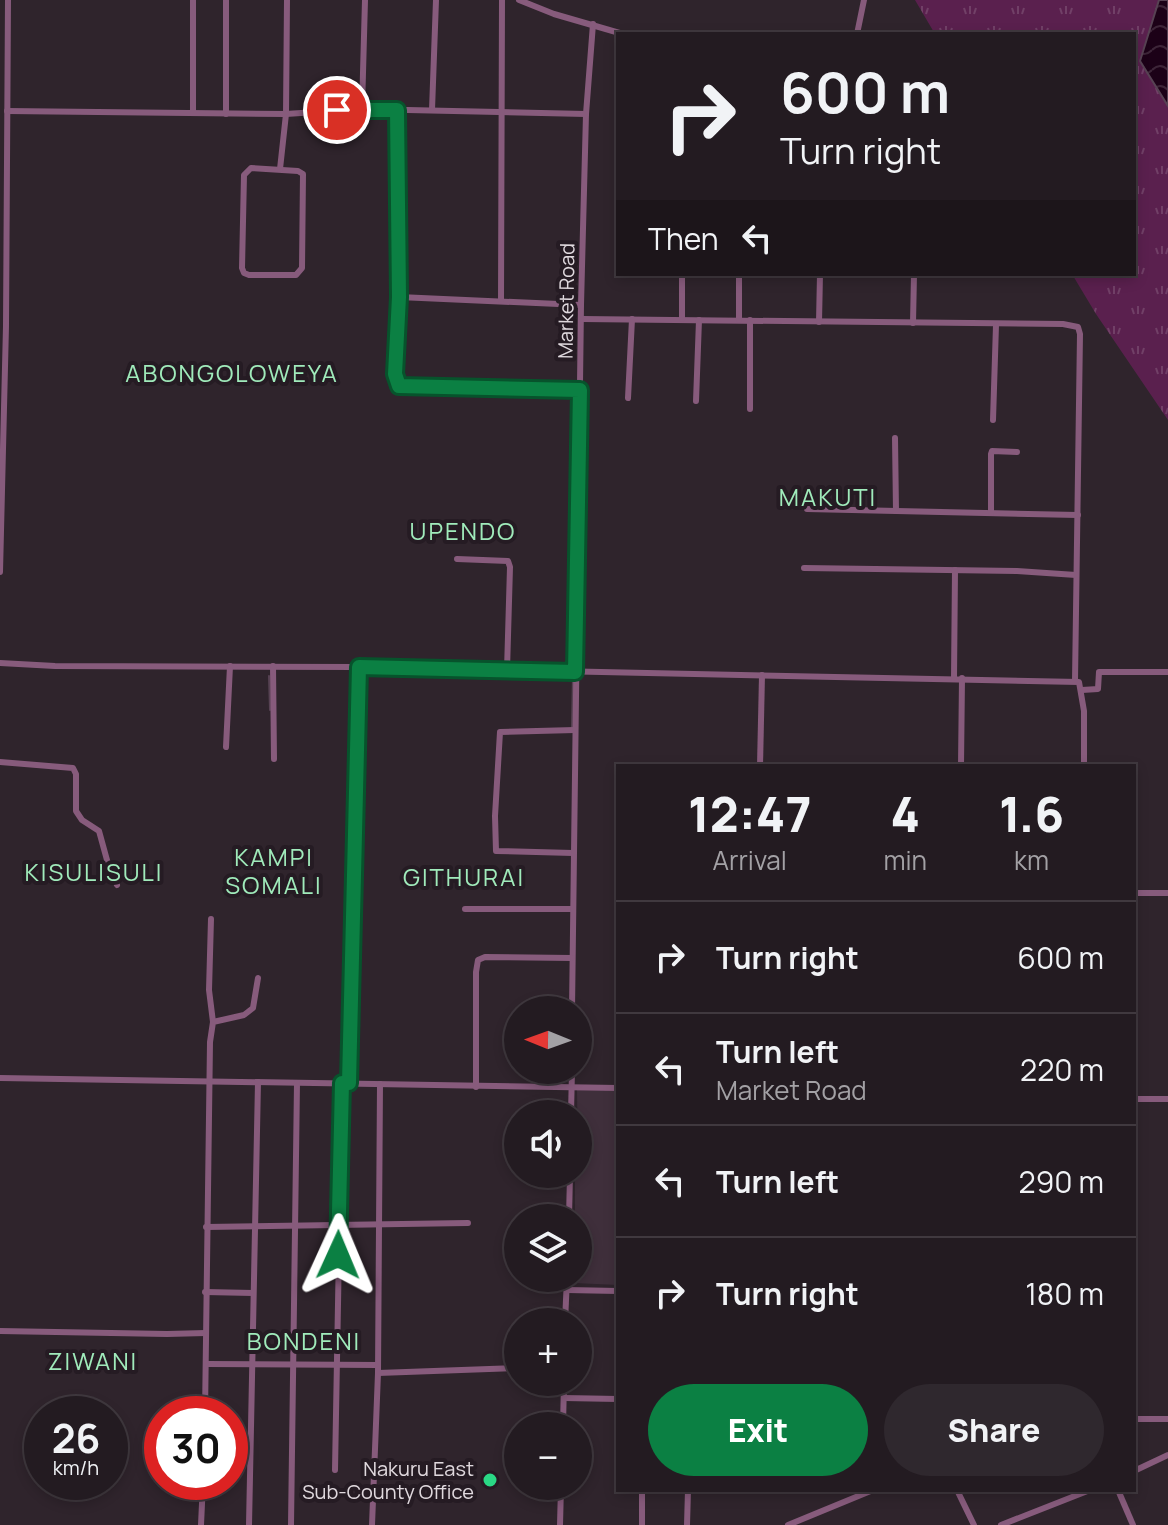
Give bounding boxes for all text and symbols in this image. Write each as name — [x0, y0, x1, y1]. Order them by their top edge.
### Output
text: 600 m — [780, 53, 950, 130]
icon: right — [648, 64, 752, 168]
pin — [303, 76, 371, 144]
icon: arrive — [315, 88, 359, 132]
text: Turn right — [780, 126, 941, 175]
icon: left — [735, 216, 779, 260]
text: Then — [648, 218, 719, 259]
street label: Market Road — [551, 243, 581, 359]
district label: ABONGOLOWEYA — [125, 356, 339, 389]
district label: MAKUTI — [779, 480, 877, 513]
district label: UPENDO — [410, 514, 516, 547]
text: 12:47 — [688, 781, 812, 846]
text: 4 — [890, 781, 920, 846]
text: 1.6 — [999, 781, 1064, 846]
district label: KAMPI SOMALI — [225, 840, 323, 901]
text: Arrival — [713, 842, 787, 878]
text: min — [883, 842, 927, 878]
text: km — [1014, 842, 1049, 878]
district label: KISULISULI — [25, 855, 163, 888]
district label: GITHURAI — [403, 860, 525, 893]
icon: right — [648, 935, 692, 979]
text: Turn right — [716, 937, 859, 978]
text: 600 m — [1017, 937, 1104, 978]
north arrow — [504, 996, 592, 1084]
map controls — [504, 996, 592, 1500]
text: Turn left — [716, 1031, 839, 1072]
icon: left — [648, 1047, 692, 1091]
text: 220 m — [1020, 1049, 1104, 1090]
text: Market Road — [716, 1072, 867, 1108]
button: sound — [504, 1100, 592, 1188]
icon: left — [648, 1159, 692, 1203]
text: Turn left — [716, 1161, 839, 1202]
text: 290 m — [1019, 1161, 1104, 1202]
button: layers — [504, 1204, 592, 1292]
position arrow — [296, 1213, 380, 1297]
icon: right — [648, 1271, 692, 1315]
text: Turn right — [716, 1273, 859, 1314]
text: 180 m — [1025, 1273, 1104, 1314]
button: + — [504, 1308, 592, 1396]
district label: BONDENI — [247, 1324, 361, 1357]
district label: ZIWANI — [48, 1344, 138, 1377]
button: Exit — [648, 1384, 868, 1476]
button: Share — [884, 1384, 1104, 1476]
speed limit sign: 30 — [144, 1396, 248, 1500]
text: 26 — [52, 1410, 100, 1465]
button: − — [504, 1412, 592, 1500]
text: km/h — [53, 1454, 99, 1481]
place label: Nakuru East Sub-County Office — [302, 1455, 474, 1505]
marker: Nakuru East Sub-County Office — [481, 1471, 499, 1489]

